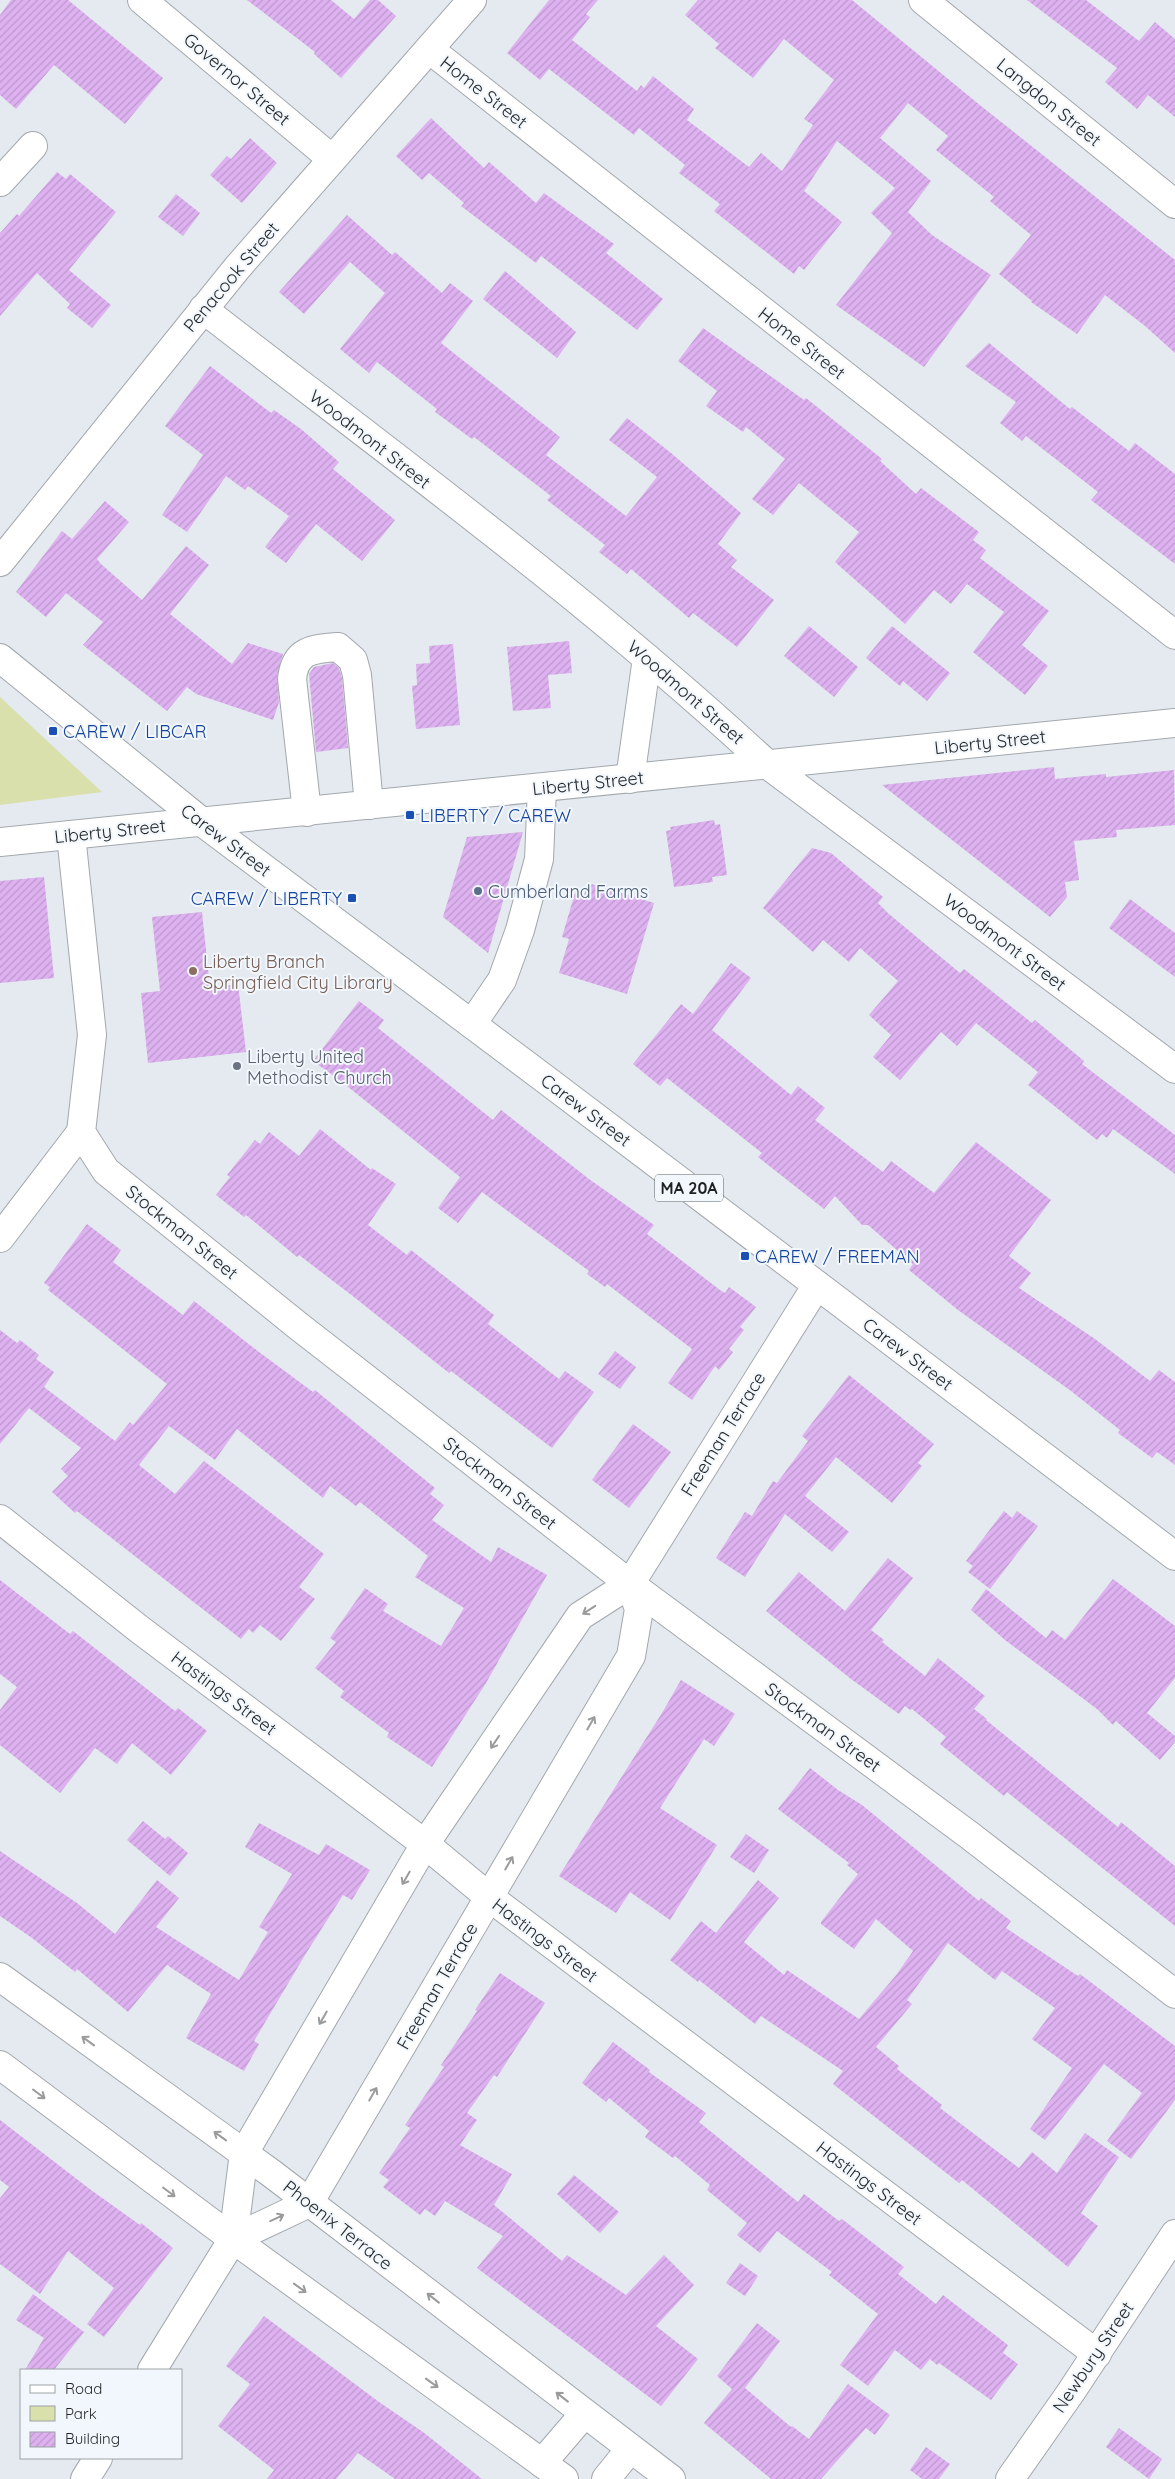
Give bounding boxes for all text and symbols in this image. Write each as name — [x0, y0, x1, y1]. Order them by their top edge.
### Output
street label: Governor Street — [179, 28, 295, 130]
street label: Home Street — [436, 51, 532, 133]
street label: Langdon Street — [992, 53, 1106, 151]
street label: Penacook Street — [178, 217, 284, 337]
street label: Home Street — [754, 302, 850, 384]
street label: Woodmont Street — [305, 384, 435, 494]
street label: Woodmont Street — [623, 635, 749, 749]
place label: CAREW / LIBCAR — [63, 720, 207, 743]
marker: CAREW / LIBCAR — [47, 725, 59, 737]
street label: Liberty Street — [933, 725, 1047, 759]
street label: Liberty Street — [531, 766, 645, 800]
street label: Carew Street — [176, 799, 276, 881]
place label: LIBERTY / CAREW — [420, 804, 571, 827]
marker: LIBERTY / CAREW — [404, 809, 416, 821]
street label: Liberty Street — [53, 814, 167, 848]
place label: Cumberland Farms — [488, 880, 648, 903]
marker: Cumberland Farms — [472, 885, 484, 897]
place label: CAREW / LIBERTY — [191, 887, 342, 910]
street label: Woodmont Street — [939, 888, 1071, 996]
marker: CAREW / LIBERTY — [346, 892, 358, 904]
place label: Liberty Branch Springfield City Library — [203, 950, 393, 994]
marker: Liberty Branch Springfield City Library — [187, 965, 199, 977]
place label: Liberty United Methodist Church — [247, 1045, 392, 1089]
marker: Liberty United Methodist Church — [231, 1060, 243, 1072]
street label: Carew Street — [536, 1069, 636, 1151]
road number: MA 20A — [655, 1174, 723, 1202]
street label: Stockman Street — [121, 1180, 243, 1284]
place label: CAREW / FREEMAN — [755, 1245, 920, 1268]
marker: CAREW / FREEMAN — [739, 1250, 751, 1262]
street label: Carew Street — [858, 1313, 958, 1395]
street label: Freeman Terrace — [675, 1367, 771, 1501]
street label: Stockman Street — [439, 1432, 561, 1534]
one-way arrow — [582, 1606, 596, 1616]
street label: Hastings Street — [167, 1646, 281, 1740]
street label: Stockman Street — [761, 1677, 885, 1777]
one-way arrow — [587, 1717, 597, 1731]
one-way arrow — [490, 1734, 500, 1748]
one-way arrow — [504, 1857, 514, 1871]
one-way arrow — [400, 1870, 410, 1884]
street label: Hastings Street — [488, 1893, 602, 1987]
street label: Freeman Terrace — [391, 1919, 483, 2053]
one-way arrow — [318, 2010, 328, 2024]
one-way arrow — [82, 2035, 96, 2046]
one-way arrow — [369, 2088, 379, 2102]
one-way arrow — [32, 2089, 45, 2100]
one-way arrow — [213, 2131, 227, 2141]
street label: Hastings Street — [812, 2136, 926, 2230]
street label: Phoenix Terrace — [279, 2175, 397, 2275]
one-way arrow — [162, 2187, 176, 2197]
one-way arrow — [269, 2213, 284, 2223]
one-way arrow — [293, 2283, 307, 2293]
one-way arrow — [426, 2293, 440, 2303]
street label: Newbury Street — [1047, 2297, 1139, 2417]
legend — [20, 2369, 182, 2459]
one-way arrow — [425, 2378, 439, 2388]
text: Road — [65, 2379, 102, 2398]
one-way arrow — [555, 2392, 569, 2402]
text: Park — [65, 2404, 97, 2423]
text: Building — [65, 2429, 120, 2448]

